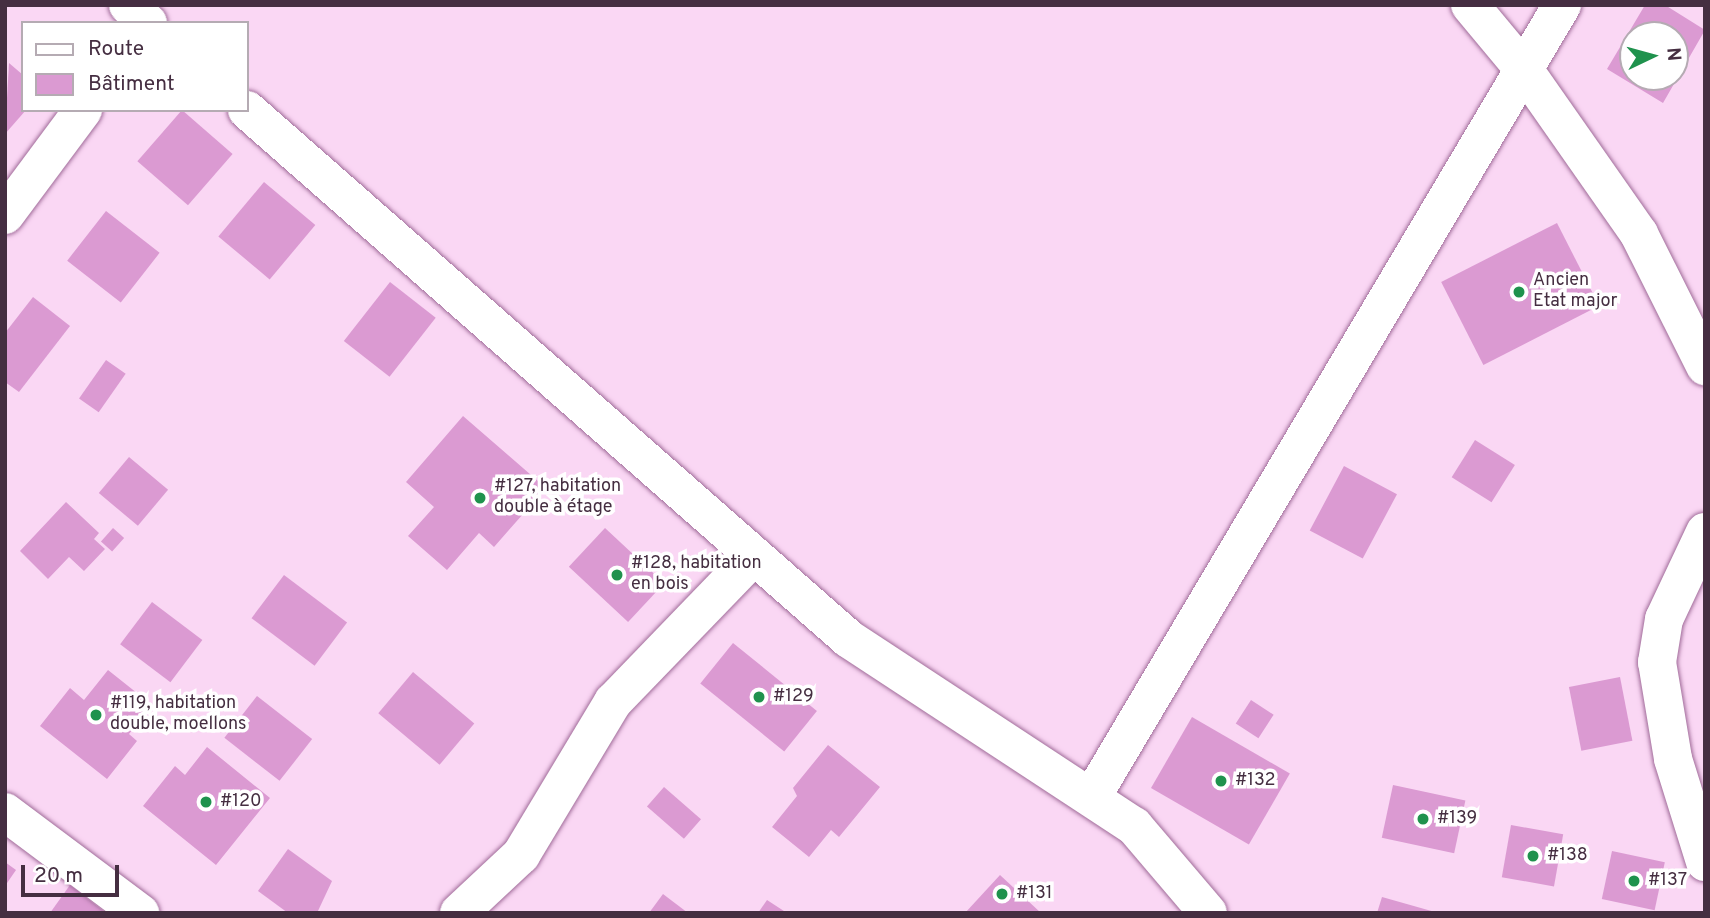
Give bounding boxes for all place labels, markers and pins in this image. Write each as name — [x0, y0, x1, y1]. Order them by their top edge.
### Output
place label: Ancien Etat major — [1533, 271, 1617, 314]
marker: Ancien Etat major — [1511, 284, 1527, 300]
place label: #127, habitation double à étage — [494, 477, 621, 520]
marker: #127, habitation double à étage — [472, 490, 488, 506]
place label: #128, habitation en bois — [631, 554, 762, 596]
marker: #128, habitation en bois — [609, 567, 625, 583]
place label: #129 — [773, 686, 814, 708]
marker: #129 — [751, 689, 767, 705]
place label: #119, habitation double, moellons — [110, 694, 247, 736]
marker: #119, habitation double, moellons — [88, 707, 104, 723]
place label: #132 — [1235, 770, 1275, 792]
marker: #132 — [1213, 773, 1229, 789]
place label: #120 — [220, 791, 262, 813]
marker: #120 — [198, 794, 214, 810]
place label: #139 — [1437, 808, 1477, 830]
marker: #139 — [1415, 811, 1431, 827]
place label: #138 — [1547, 845, 1588, 867]
marker: #138 — [1525, 848, 1541, 864]
place label: #137 — [1648, 870, 1687, 892]
marker: #137 — [1626, 873, 1642, 889]
place label: #131 — [1016, 883, 1053, 905]
marker: #131 — [994, 886, 1010, 902]

